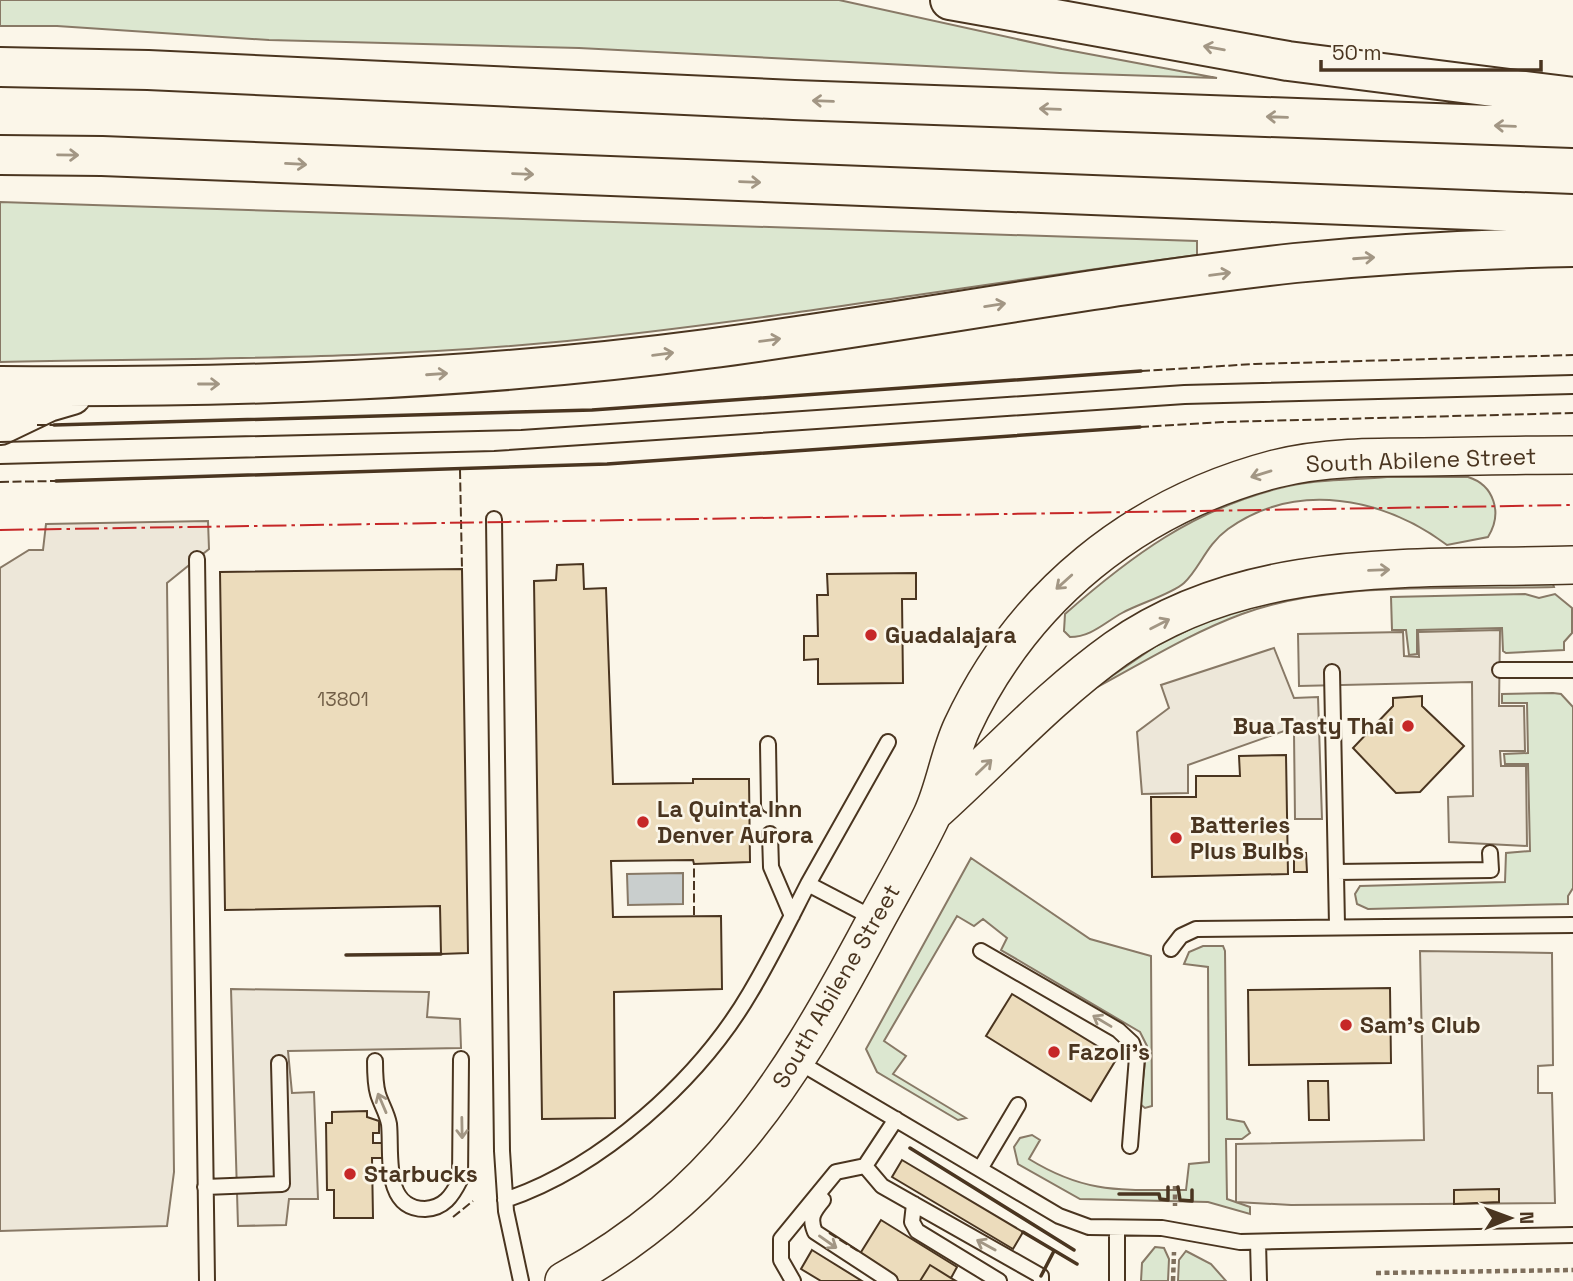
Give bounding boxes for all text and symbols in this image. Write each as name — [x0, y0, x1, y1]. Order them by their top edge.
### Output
scale bar — [1321, 28, 1542, 72]
text: 50 m — [1332, 39, 1382, 66]
one-way arrow — [1203, 41, 1226, 54]
one-way arrow — [811, 95, 834, 108]
one-way arrow — [1039, 102, 1062, 116]
one-way arrow — [1266, 111, 1289, 124]
one-way arrow — [1494, 119, 1517, 132]
one-way arrow — [56, 149, 79, 162]
one-way arrow — [284, 158, 307, 171]
one-way arrow — [511, 167, 534, 180]
one-way arrow — [738, 175, 761, 188]
one-way arrow — [1352, 251, 1374, 264]
one-way arrow — [1208, 267, 1231, 280]
one-way arrow — [983, 298, 1006, 311]
one-way arrow — [758, 334, 781, 347]
one-way arrow — [651, 348, 674, 361]
one-way arrow — [425, 368, 448, 381]
one-way arrow — [198, 377, 221, 391]
street label: South Abilene Street — [1305, 441, 1537, 479]
one-way arrow — [1251, 468, 1273, 481]
one-way arrow — [1367, 563, 1390, 577]
one-way arrow — [1056, 574, 1073, 591]
one-way arrow — [1149, 617, 1170, 631]
place label: Guadalajara — [885, 620, 1016, 650]
marker: Guadalajara — [863, 627, 879, 643]
house number: 13801 — [317, 687, 369, 712]
place label: Bua Tasty Thai — [1233, 711, 1394, 741]
marker: Bua Tasty Thai — [1400, 718, 1416, 734]
one-way arrow — [975, 758, 992, 775]
place label: La Quinta Inn Denver Aurora — [657, 794, 813, 850]
place label: Batteries Plus Bulbs — [1190, 810, 1304, 866]
marker: La Quinta Inn Denver Aurora — [635, 814, 651, 830]
marker: Batteries Plus Bulbs — [1168, 830, 1184, 846]
street label: South Abilene Street — [765, 879, 907, 1093]
place label: Sam's Club — [1360, 1010, 1481, 1040]
one-way arrow — [1093, 1014, 1113, 1028]
marker: Sam's Club — [1338, 1017, 1354, 1033]
place label: Fazoli's — [1068, 1037, 1150, 1067]
marker: Fazoli's — [1046, 1044, 1062, 1060]
one-way arrow — [374, 1093, 387, 1114]
one-way arrow — [455, 1116, 469, 1139]
place label: Starbucks — [364, 1159, 478, 1189]
marker: Starbucks — [342, 1166, 358, 1182]
north arrow — [1475, 1183, 1545, 1253]
text: N — [1514, 1211, 1539, 1224]
one-way arrow — [818, 1235, 837, 1249]
one-way arrow — [976, 1238, 997, 1251]

